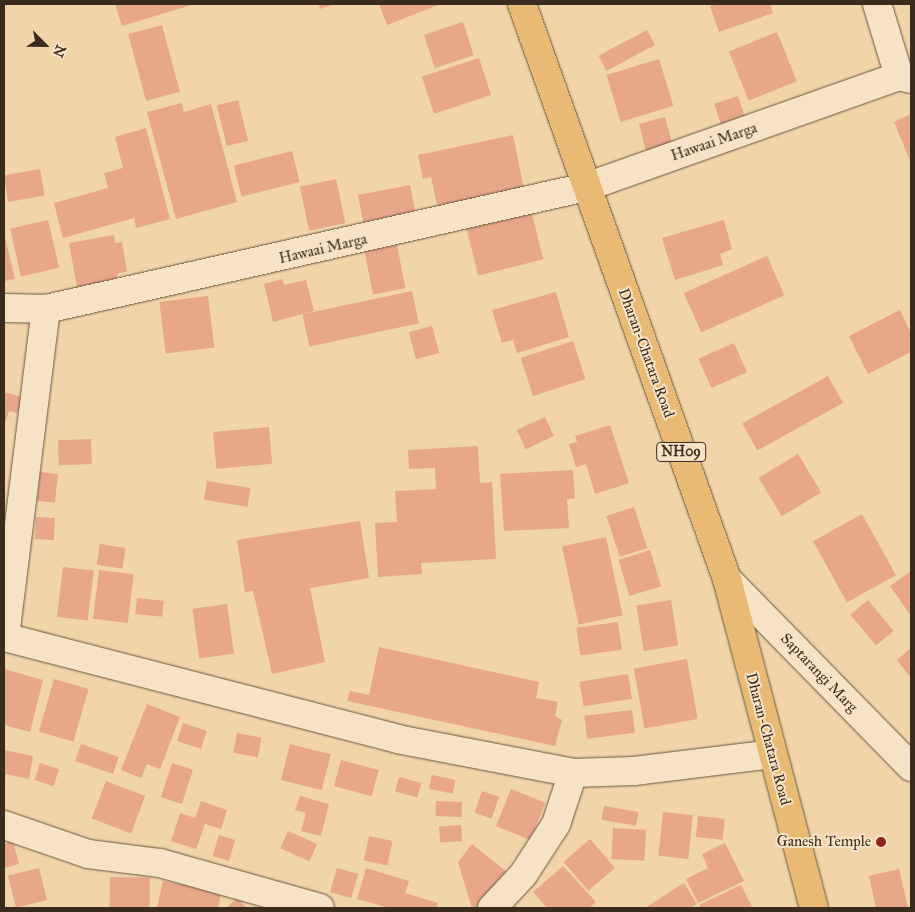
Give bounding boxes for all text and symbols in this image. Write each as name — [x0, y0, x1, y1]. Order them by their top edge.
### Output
north arrow — [20, 20, 70, 70]
text: N — [49, 42, 69, 60]
street label: Hawaai Marga — [669, 119, 759, 165]
street label: Hawaai Marga — [277, 230, 369, 268]
street label: Dharan-Chatara Road — [614, 286, 678, 420]
road number: NH09 — [656, 441, 706, 464]
street label: Saptarangi Marg — [777, 630, 861, 716]
street label: Dharan-Chatara Road — [742, 671, 794, 807]
place label: Ganesh Temple — [777, 833, 871, 851]
marker: Ganesh Temple — [875, 836, 887, 848]

